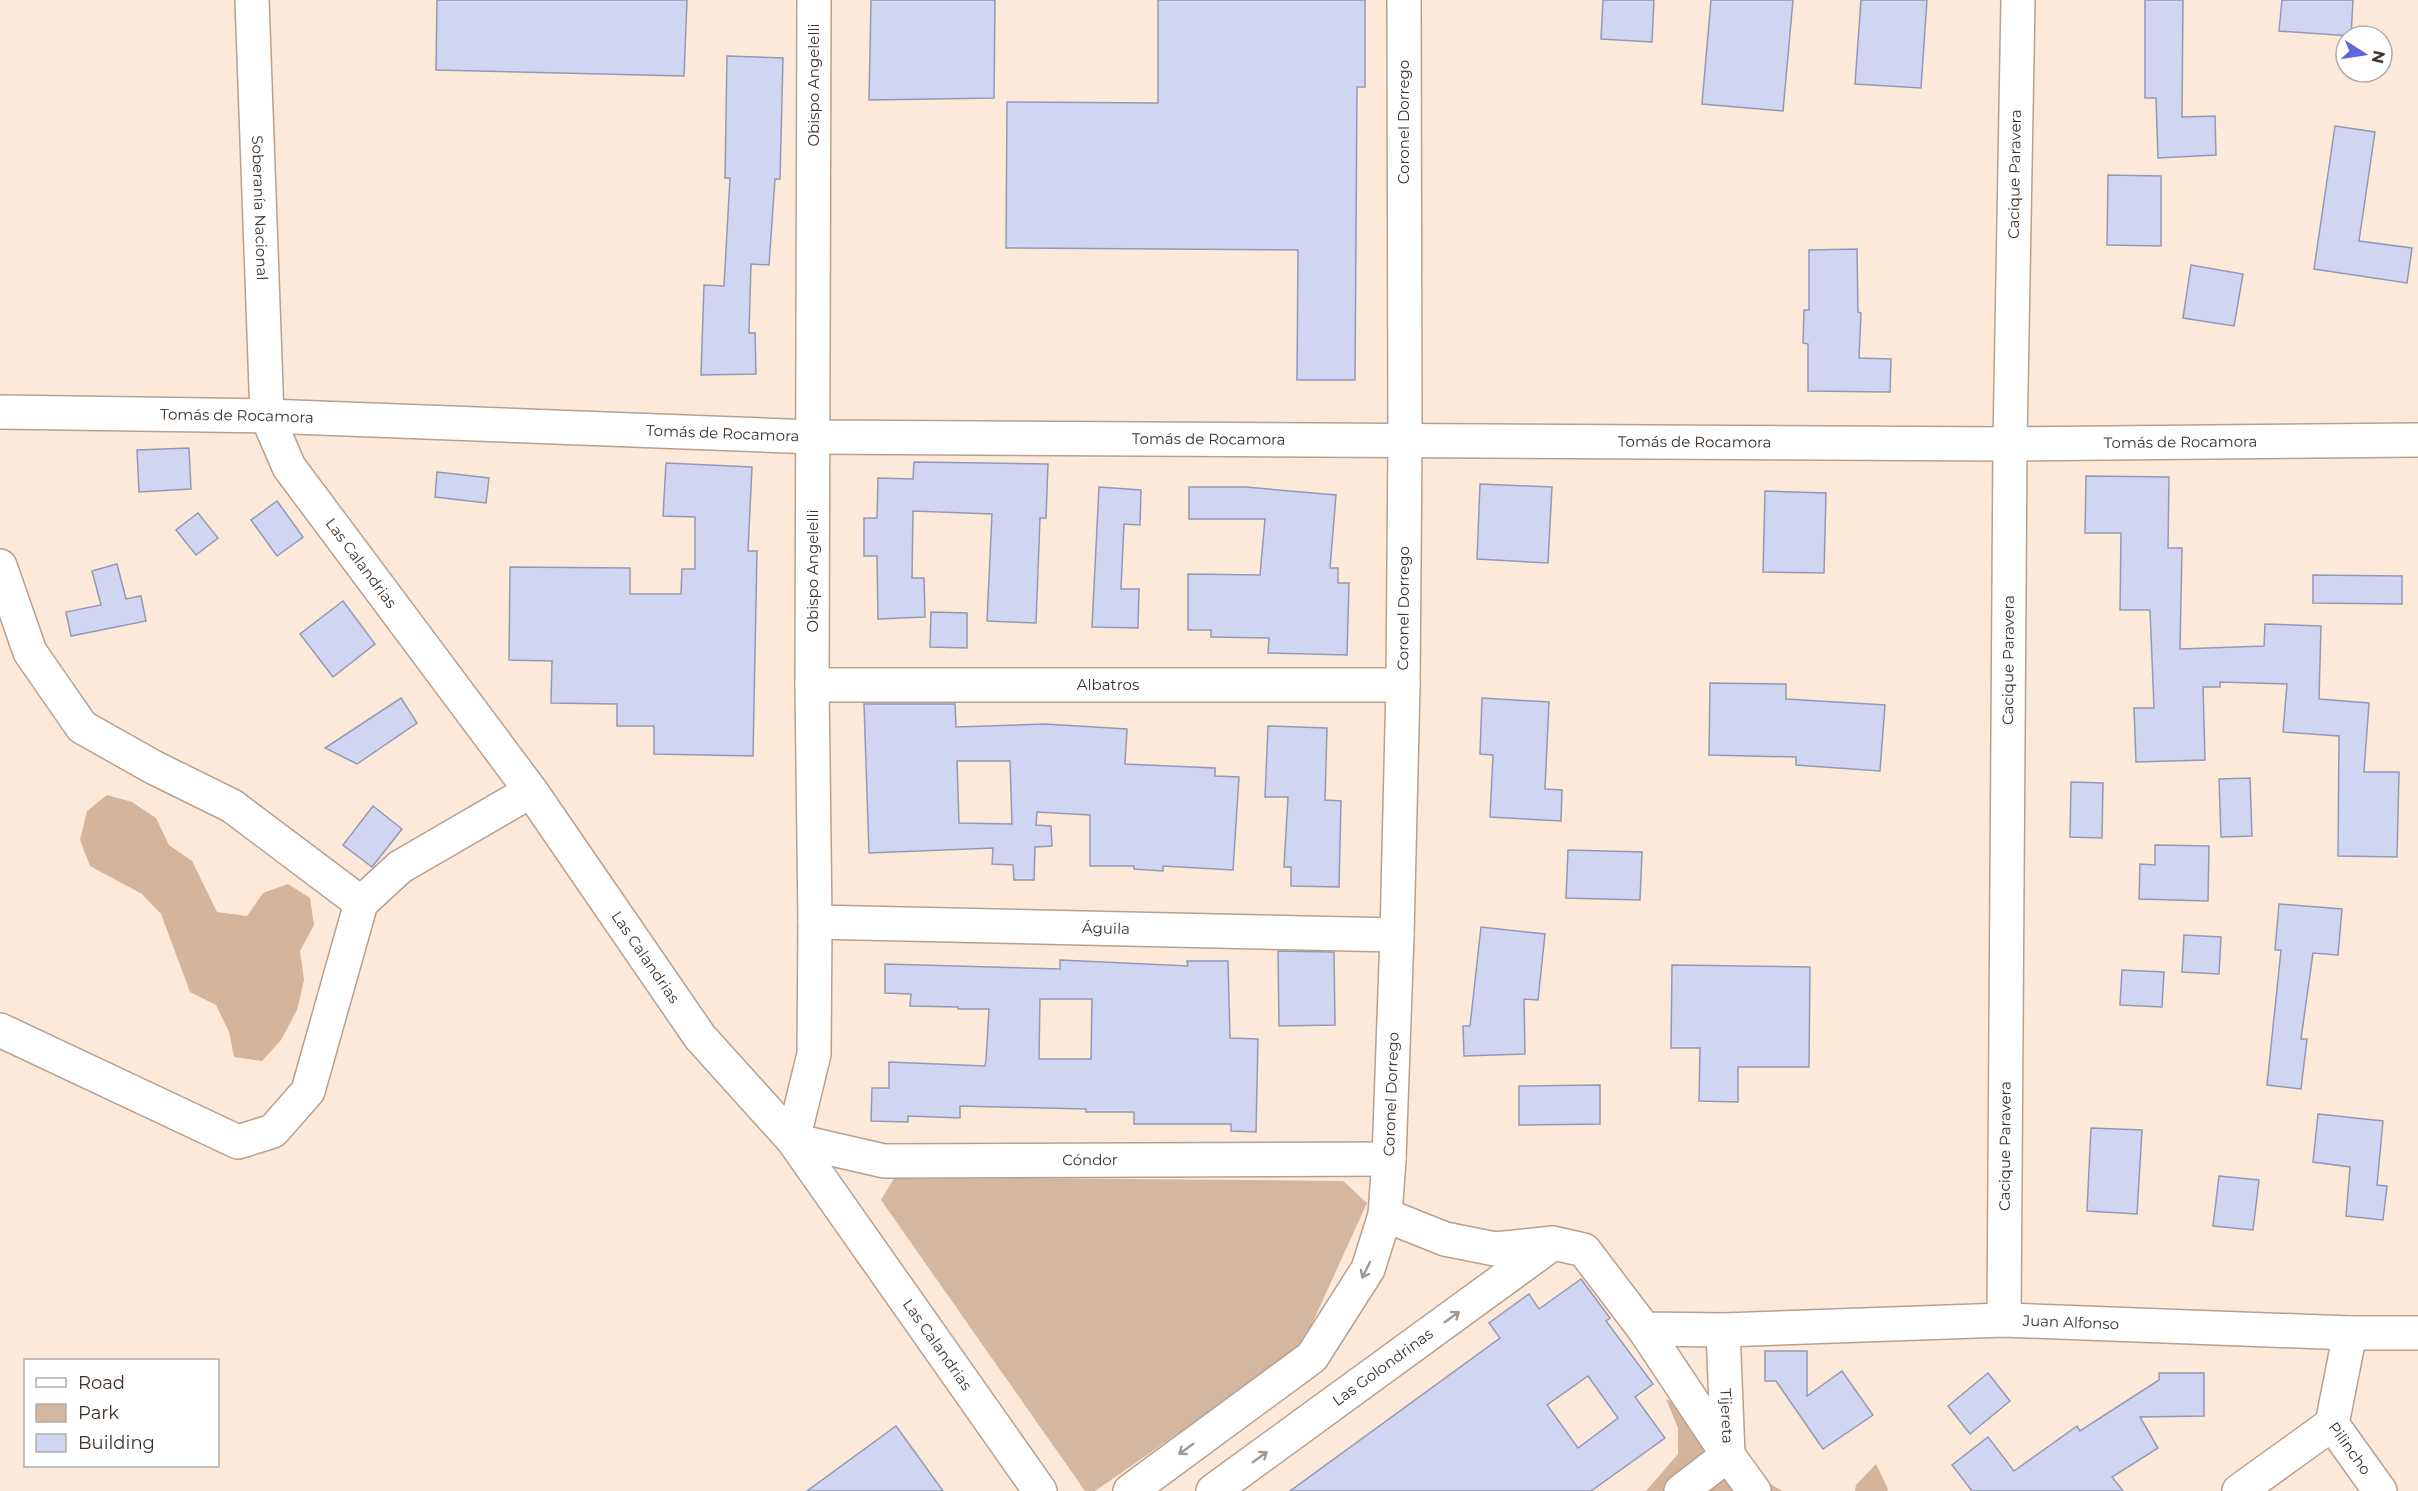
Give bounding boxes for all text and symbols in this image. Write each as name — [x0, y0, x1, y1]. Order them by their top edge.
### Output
street label: Obispo Angelelli — [804, 23, 823, 147]
north arrow — [2334, 24, 2394, 84]
text: N — [2368, 49, 2389, 65]
street label: Coronel Dorrego — [1394, 60, 1413, 184]
street label: Cacique Paravera — [2004, 109, 2025, 239]
street label: Soberanía Nacional — [248, 135, 272, 281]
street label: Tomás de Rocamora — [160, 404, 314, 427]
street label: Tomás de Rocamora — [646, 421, 800, 445]
street label: Tomás de Rocamora — [1132, 429, 1285, 449]
street label: Tomás de Rocamora — [1618, 432, 1771, 452]
street label: Tomás de Rocamora — [2104, 432, 2257, 452]
street label: Obispo Angelelli — [803, 509, 822, 633]
street label: Las Calandrias — [321, 514, 401, 612]
street label: Coronel Dorrego — [1393, 546, 1413, 671]
street label: Cacique Paravera — [1998, 595, 2018, 725]
street label: Albatros — [1077, 675, 1139, 694]
street label: Las Calandrias — [607, 907, 684, 1007]
street label: Águila — [1082, 918, 1130, 938]
street label: Coronel Dorrego — [1379, 1032, 1403, 1157]
street label: Cacique Paravera — [1995, 1081, 2015, 1211]
street label: Cóndor — [1062, 1150, 1118, 1169]
one-way arrow — [1359, 1261, 1371, 1279]
street label: Las Calandrias — [899, 1295, 976, 1394]
one-way arrow — [1443, 1311, 1459, 1323]
street label: Juan Alfonso — [2021, 1311, 2120, 1333]
street label: Las Golondrinas — [1328, 1324, 1437, 1410]
legend — [24, 1359, 219, 1467]
text: Road — [78, 1372, 125, 1394]
street label: Tijereta — [1716, 1388, 1738, 1444]
text: Park — [78, 1402, 119, 1424]
street label: Pilincho — [2325, 1418, 2375, 1479]
text: Building — [78, 1432, 155, 1454]
one-way arrow — [1179, 1443, 1195, 1456]
one-way arrow — [1252, 1450, 1268, 1463]

